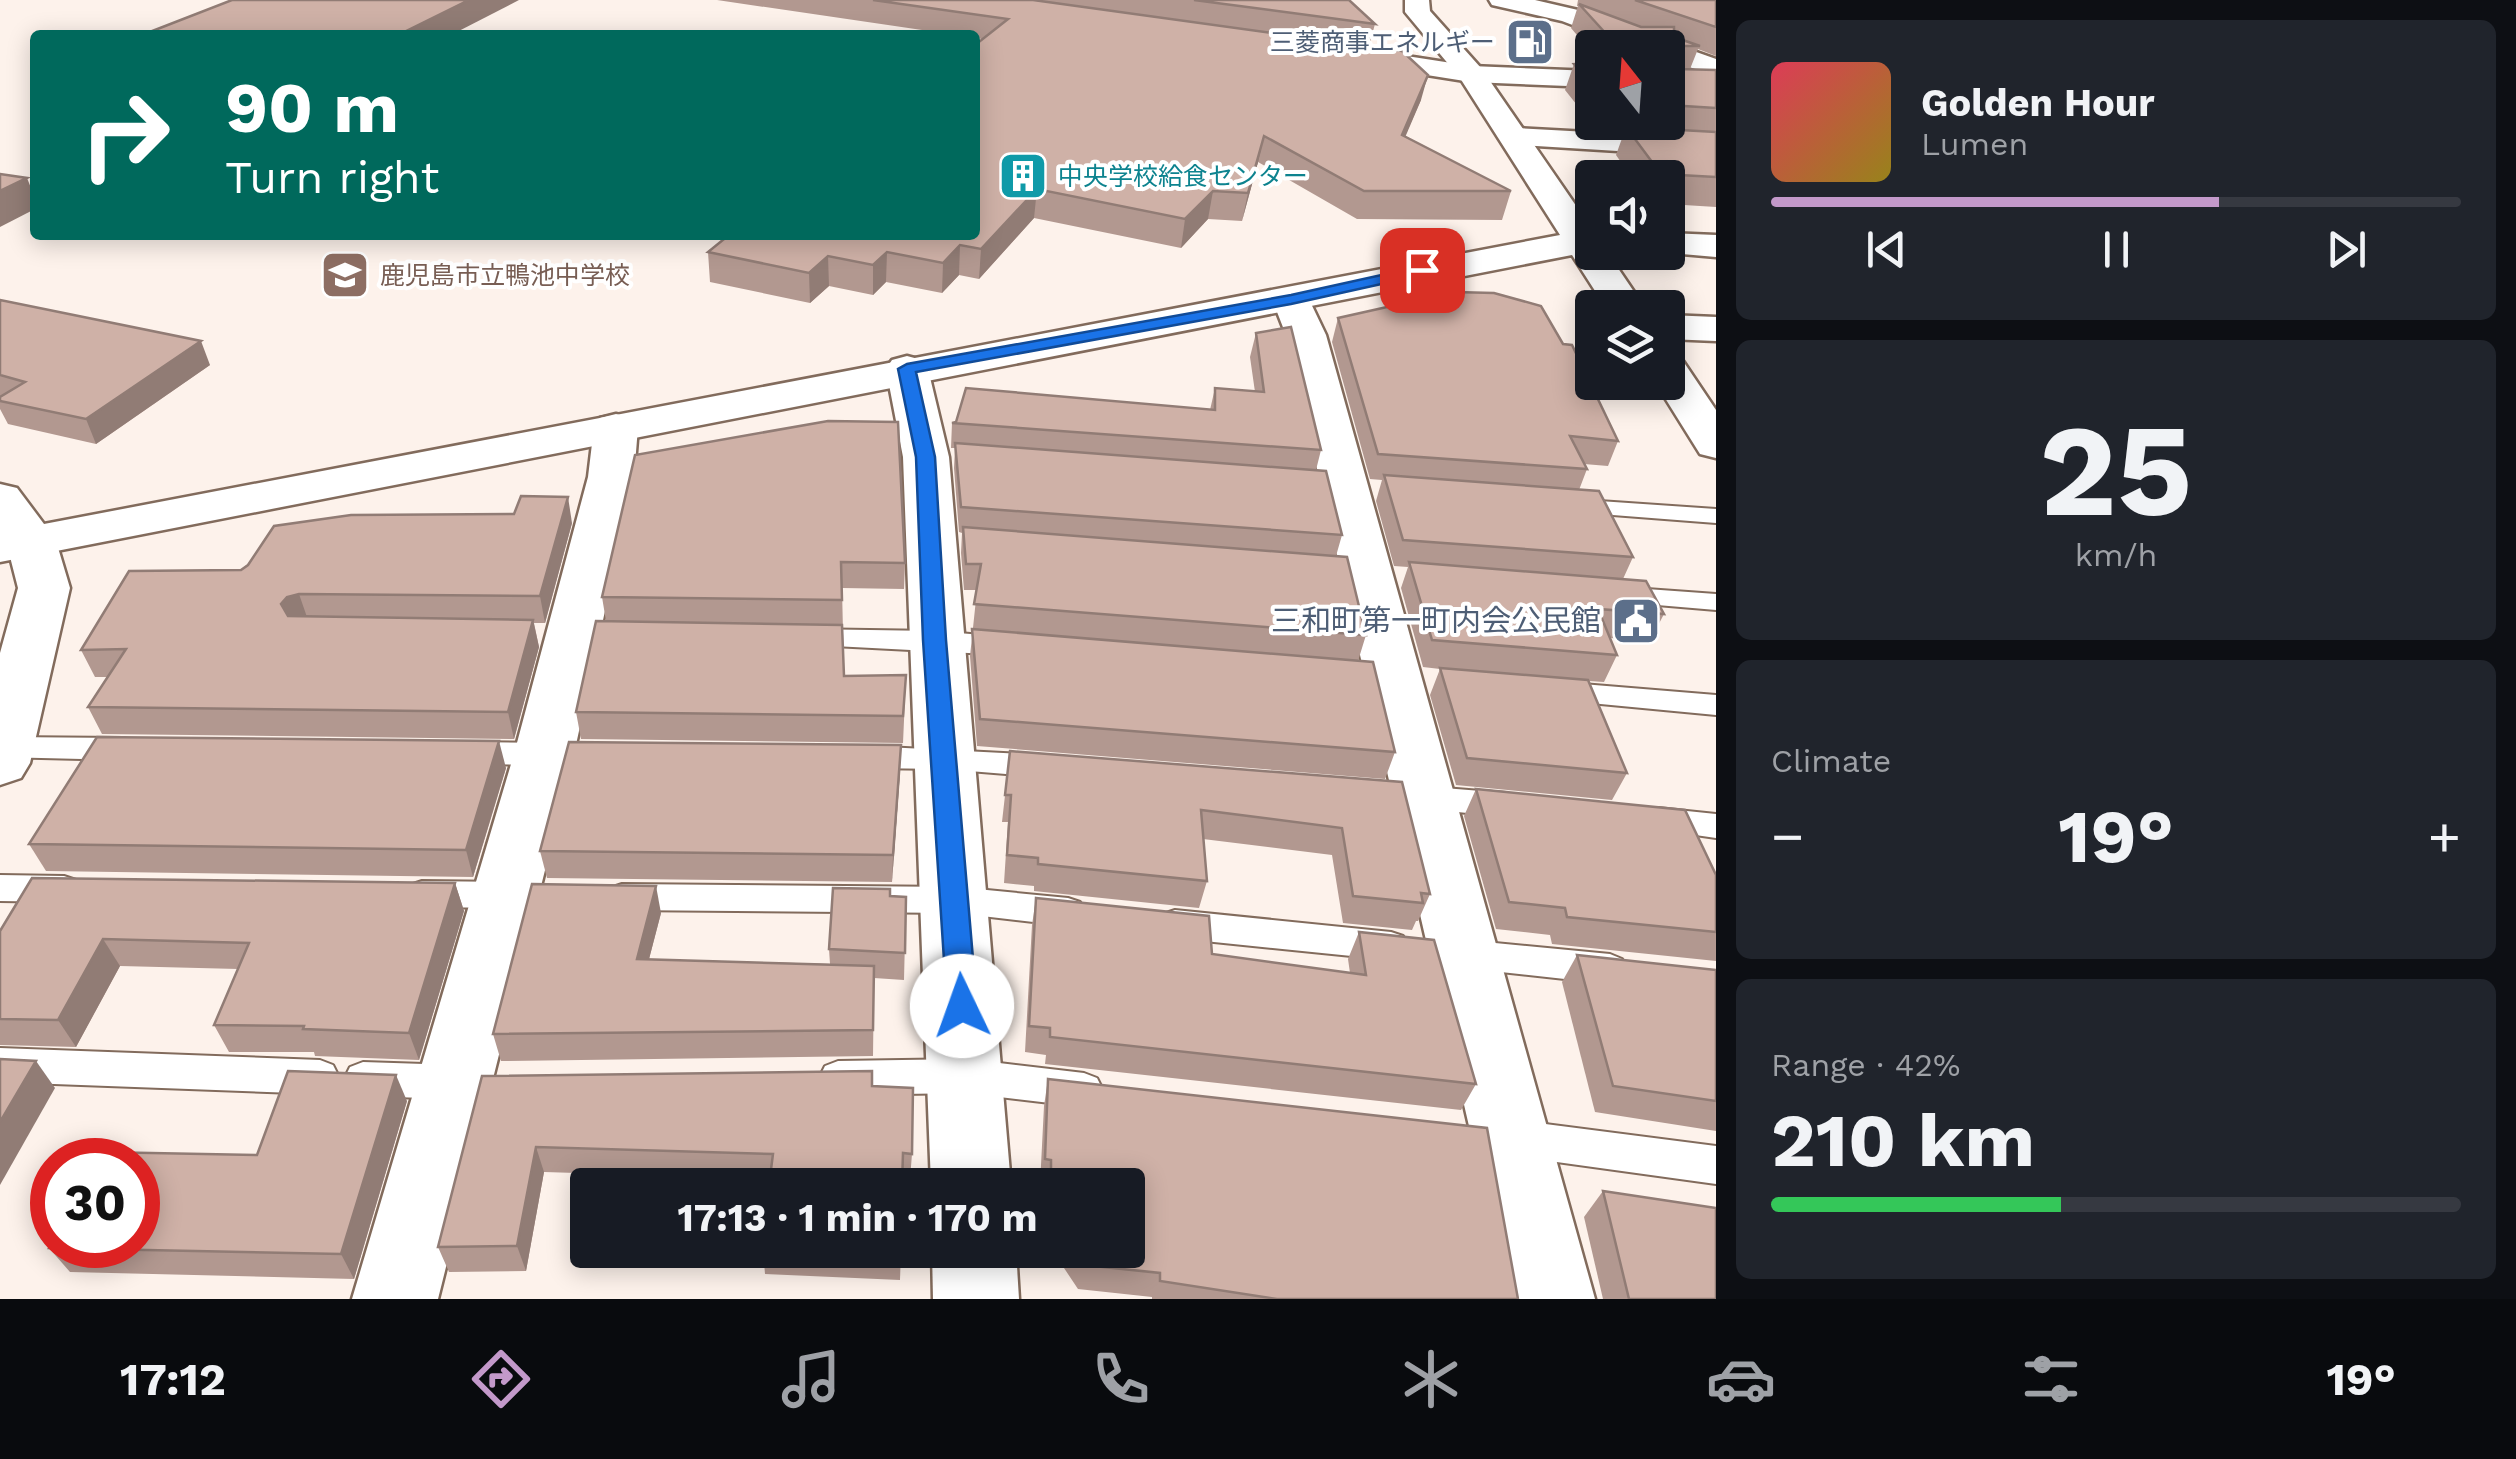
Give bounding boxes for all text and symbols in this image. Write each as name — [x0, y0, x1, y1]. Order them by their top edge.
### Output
fuel station icon: 三菱商事エネルギー — [1504, 16, 1556, 68]
place label: 三菱商事エネルギー — [1270, 28, 1495, 57]
north arrow — [1575, 30, 1685, 140]
map controls — [1575, 30, 1685, 400]
text: 90 m — [225, 67, 399, 149]
icon: right — [60, 70, 190, 200]
text: Golden Hour — [1921, 81, 2155, 125]
text: Lumen — [1921, 125, 2028, 163]
building icon: 中央学校給食センター — [997, 150, 1049, 202]
text: Turn right — [225, 151, 439, 204]
button: sound — [1575, 160, 1685, 270]
place label: 中央学校給食センター — [1058, 162, 1308, 191]
icon: previous — [1859, 222, 1914, 277]
icon: pause — [2089, 222, 2144, 277]
icon: next — [2319, 222, 2374, 277]
pin — [1380, 228, 1465, 313]
icon: arrive — [1395, 243, 1450, 298]
school or university icon: 鹿児島市立鴨池中学校 — [319, 249, 371, 301]
place label: 鹿児島市立鴨池中学校 — [380, 261, 630, 290]
button: layers — [1575, 290, 1685, 400]
text: 25 — [2039, 394, 2193, 547]
text: km/h — [2075, 536, 2157, 574]
public building icon: 三和町第一町内会公民館 — [1610, 595, 1662, 647]
place label: 三和町第一町内会公民館 — [1271, 603, 1601, 638]
text: Climate — [1771, 742, 1891, 780]
text: 19° — [2058, 792, 2174, 880]
text: − — [1771, 804, 1804, 868]
text: + — [2428, 804, 2461, 868]
position arrow — [910, 954, 1014, 1058]
text: Range · 42% — [1771, 1046, 1960, 1084]
text: 210 km — [1771, 1096, 2035, 1184]
speed limit sign: 30 — [30, 1138, 160, 1268]
text: 17:13 · 1 min · 170 m — [677, 1196, 1038, 1240]
icon: directions — [466, 1344, 536, 1414]
icon: music — [776, 1344, 846, 1414]
icon: phone — [1086, 1344, 1156, 1414]
icon: climate — [1396, 1344, 1466, 1414]
icon: car — [1706, 1344, 1776, 1414]
icon: filters — [2016, 1344, 2086, 1414]
text: 17:12 — [120, 1353, 226, 1406]
text: 19° — [2326, 1353, 2396, 1406]

